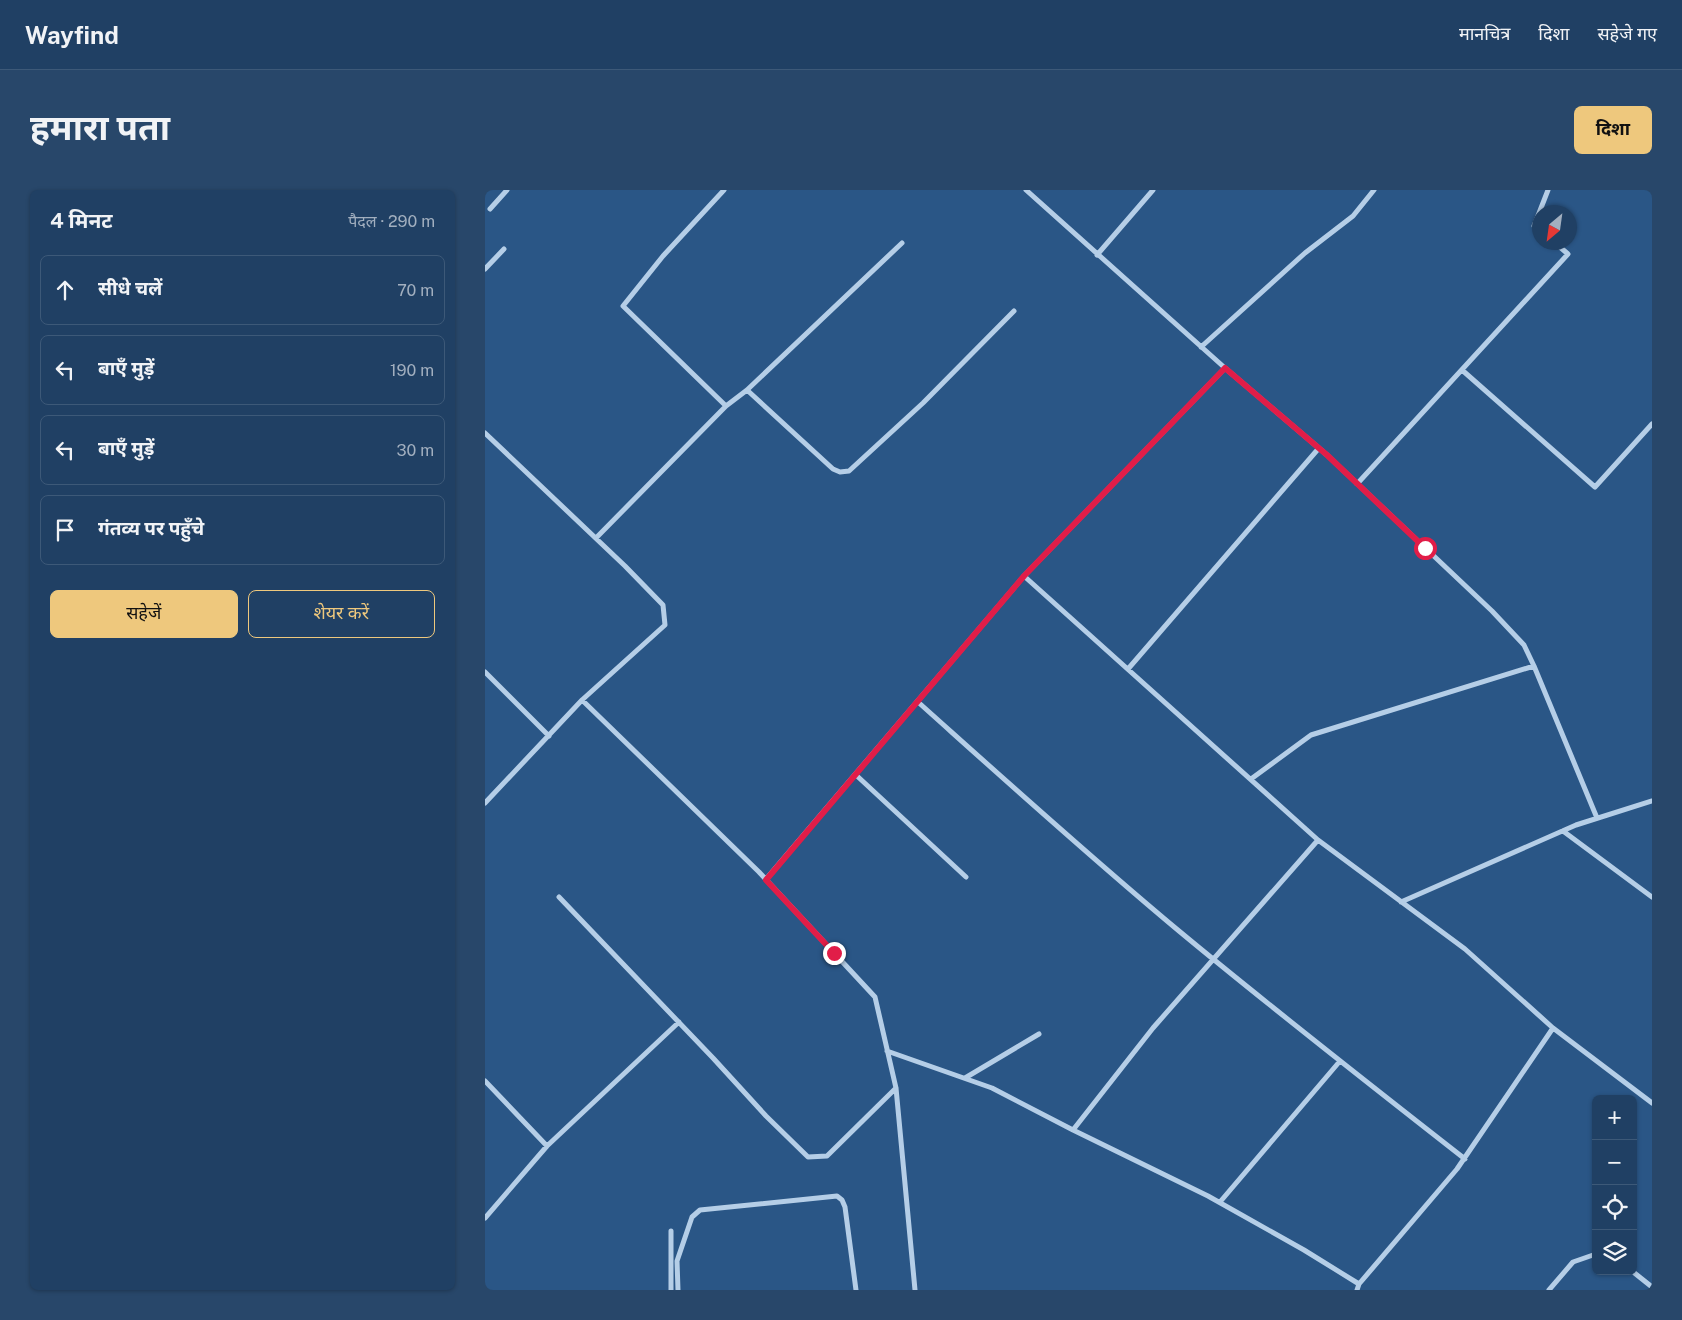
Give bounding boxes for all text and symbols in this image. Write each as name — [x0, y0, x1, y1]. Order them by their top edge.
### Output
text: Wayfind — [25, 21, 119, 49]
text: मानचित्र — [1459, 23, 1510, 44]
text: दिशा — [1538, 23, 1569, 44]
text: सहेजे गए — [1597, 23, 1657, 44]
button: दिशा — [1574, 106, 1652, 154]
text: हमारा पता — [30, 107, 170, 148]
north arrow — [1532, 205, 1577, 250]
text: 4 मिनट — [50, 208, 113, 233]
text: पैदल · 290 m — [348, 212, 435, 231]
icon: ahead — [51, 276, 79, 304]
text: सीधे चलें — [98, 277, 162, 299]
text: 70 m — [397, 281, 434, 300]
icon: left — [51, 356, 79, 384]
text: बाएँ मुड़ें — [98, 357, 154, 379]
text: 190 m — [390, 361, 434, 380]
icon: left — [51, 436, 79, 464]
text: बाएँ मुड़ें — [98, 437, 154, 459]
text: 30 m — [397, 441, 434, 460]
icon: arrive — [51, 516, 79, 544]
text: गंतव्य पर पहुँचे — [98, 517, 204, 539]
route start — [1414, 537, 1437, 560]
button: सहेजें — [50, 590, 238, 638]
button: शेयर करें — [248, 590, 435, 638]
route end — [823, 942, 846, 965]
map controls — [1592, 1095, 1637, 1275]
button: + — [1592, 1095, 1637, 1140]
button: − — [1592, 1140, 1637, 1185]
button: locate — [1592, 1185, 1637, 1230]
button: layers — [1592, 1230, 1637, 1275]

